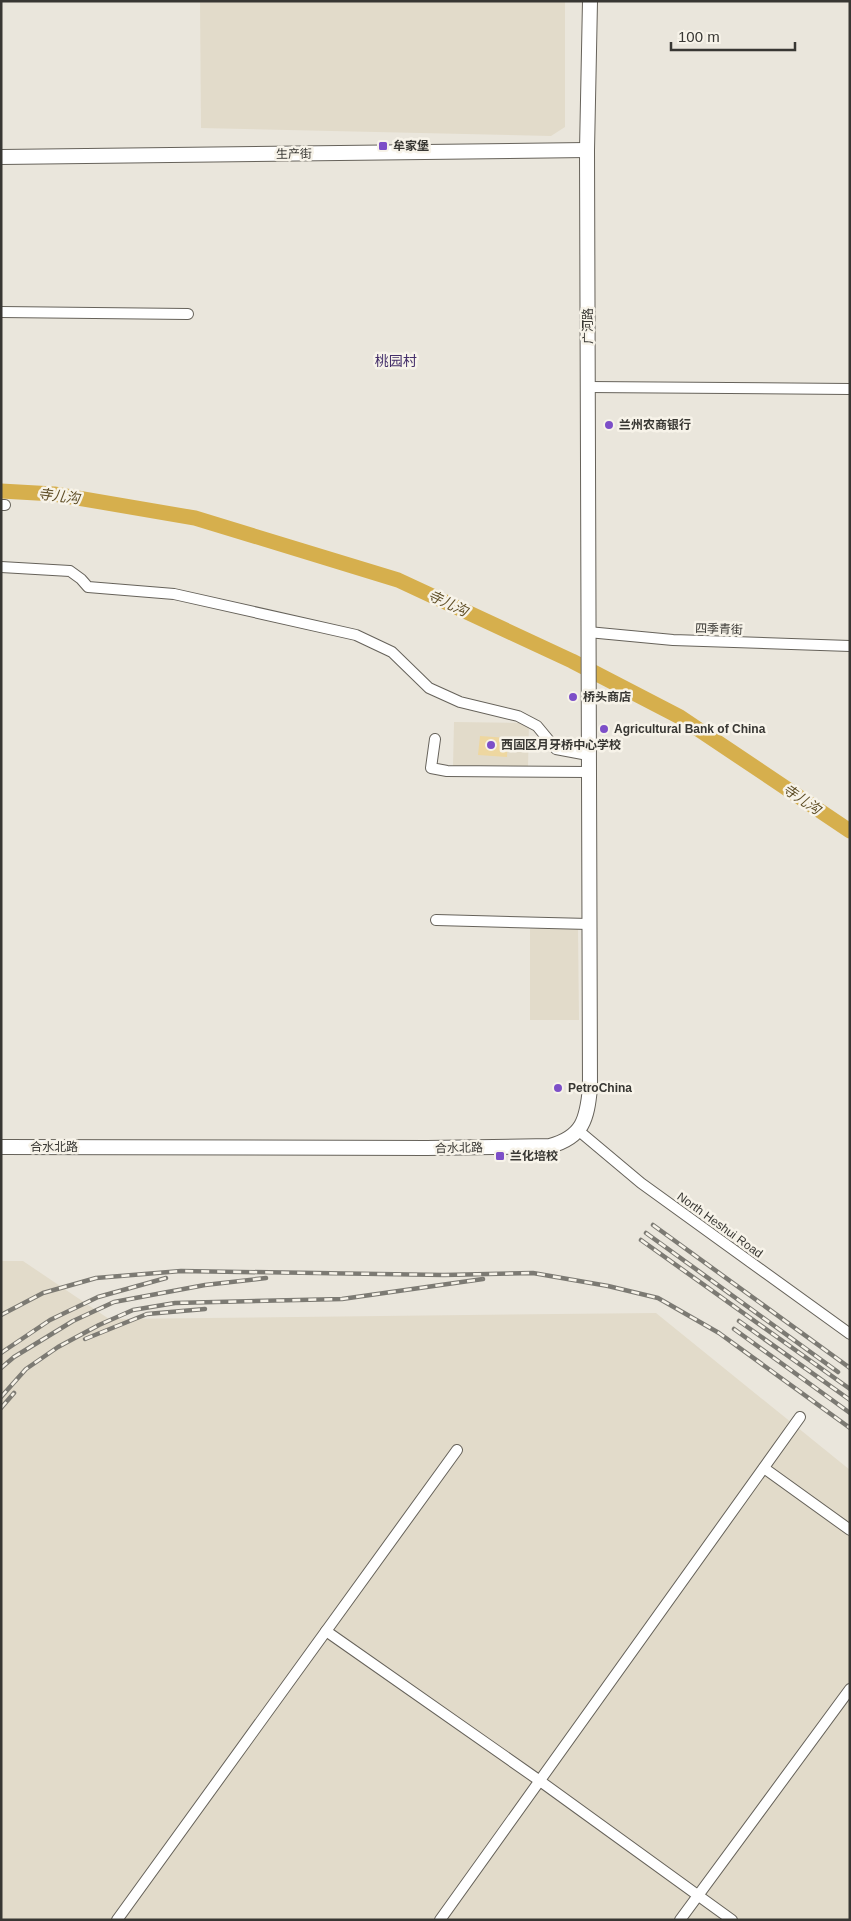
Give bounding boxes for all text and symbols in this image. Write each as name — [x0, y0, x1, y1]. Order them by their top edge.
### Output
scale bar — [671, 20, 795, 52]
text: 100 m — [678, 28, 720, 45]
place label: 牟家堡 — [393, 139, 429, 153]
marker: 牟家堡 — [377, 140, 389, 152]
street label: 生产街 — [276, 147, 312, 161]
street label: 广河路 — [581, 308, 595, 344]
district label: 桃园村 — [375, 353, 417, 369]
place label: 兰州农商银行 — [619, 418, 691, 432]
marker: 兰州农商银行 — [603, 419, 615, 431]
water label: 寺儿沟 — [37, 486, 83, 507]
water label: 寺儿沟 — [426, 587, 472, 620]
street label: 四季青街 — [695, 621, 743, 637]
place label: 桥头商店 — [583, 690, 631, 704]
marker: 桥头商店 — [567, 691, 579, 703]
place label: Agricultural Bank of China — [614, 722, 766, 736]
marker: Agricultural Bank of China — [598, 723, 610, 735]
place label: 西固区月牙桥中心学校 — [501, 738, 621, 752]
marker: 西固区月牙桥中心学校 — [485, 739, 497, 751]
water label: 寺儿沟 — [780, 781, 826, 818]
place label: PetroChina — [568, 1081, 632, 1095]
marker: PetroChina — [552, 1082, 564, 1094]
street label: 合水北路 — [30, 1140, 78, 1154]
street label: 合水北路 — [435, 1141, 483, 1155]
place label: 兰化培校 — [510, 1149, 558, 1163]
marker: 兰化培校 — [494, 1150, 506, 1162]
street label: North Heshui Road — [675, 1189, 765, 1261]

